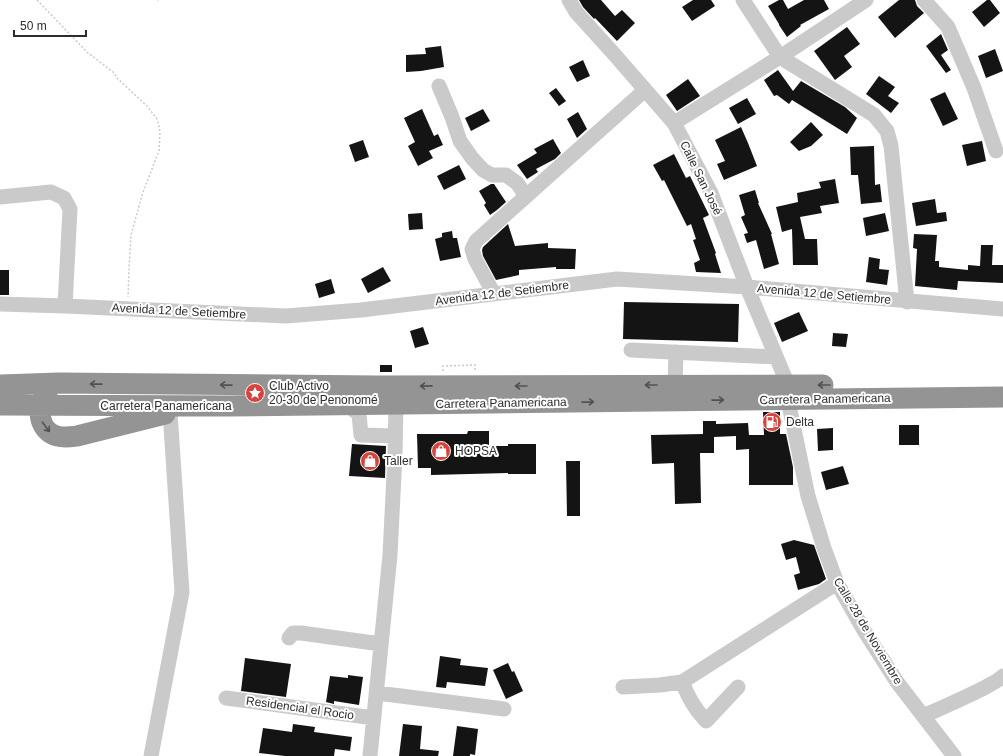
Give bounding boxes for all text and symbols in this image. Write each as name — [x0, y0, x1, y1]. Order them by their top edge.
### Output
scale bar — [14, 12, 86, 38]
text: 50 m — [20, 19, 47, 33]
street label: Calle San José — [677, 139, 725, 218]
street label: Avenida 12 de Setiembre — [434, 278, 570, 308]
street label: Avenida 12 de Setiembre — [756, 281, 892, 307]
street label: Avenida 12 de Setiembre — [111, 300, 247, 322]
place label: Club Activo 20-30 de Penonomé — [269, 379, 378, 407]
one-way arrow — [90, 380, 103, 388]
one-way arrow — [220, 381, 233, 389]
one-way arrow — [645, 381, 658, 389]
one-way arrow — [818, 381, 831, 389]
place icon: Club Activo 20-30 de Penonomé — [244, 382, 266, 404]
one-way arrow — [420, 382, 433, 390]
one-way arrow — [515, 382, 528, 390]
street label: Carretera Panamericana — [759, 391, 891, 407]
street label: Carretera Panamericana — [435, 395, 567, 411]
one-way arrow — [711, 397, 724, 404]
one-way arrow — [581, 398, 594, 406]
street label: Carretera Panamericana — [100, 399, 232, 413]
fuel station icon: Delta — [761, 411, 783, 433]
place label: Delta — [786, 415, 814, 429]
one-way arrow — [41, 422, 50, 432]
shop icon: HOPSA — [430, 440, 452, 462]
place label: HOPSA — [455, 444, 497, 458]
shop icon: Taller — [359, 450, 381, 472]
place label: Taller — [384, 454, 413, 468]
street label: Calle 28 de Noviembre — [831, 575, 906, 687]
street label: Residencial el Rocio — [245, 694, 355, 723]

